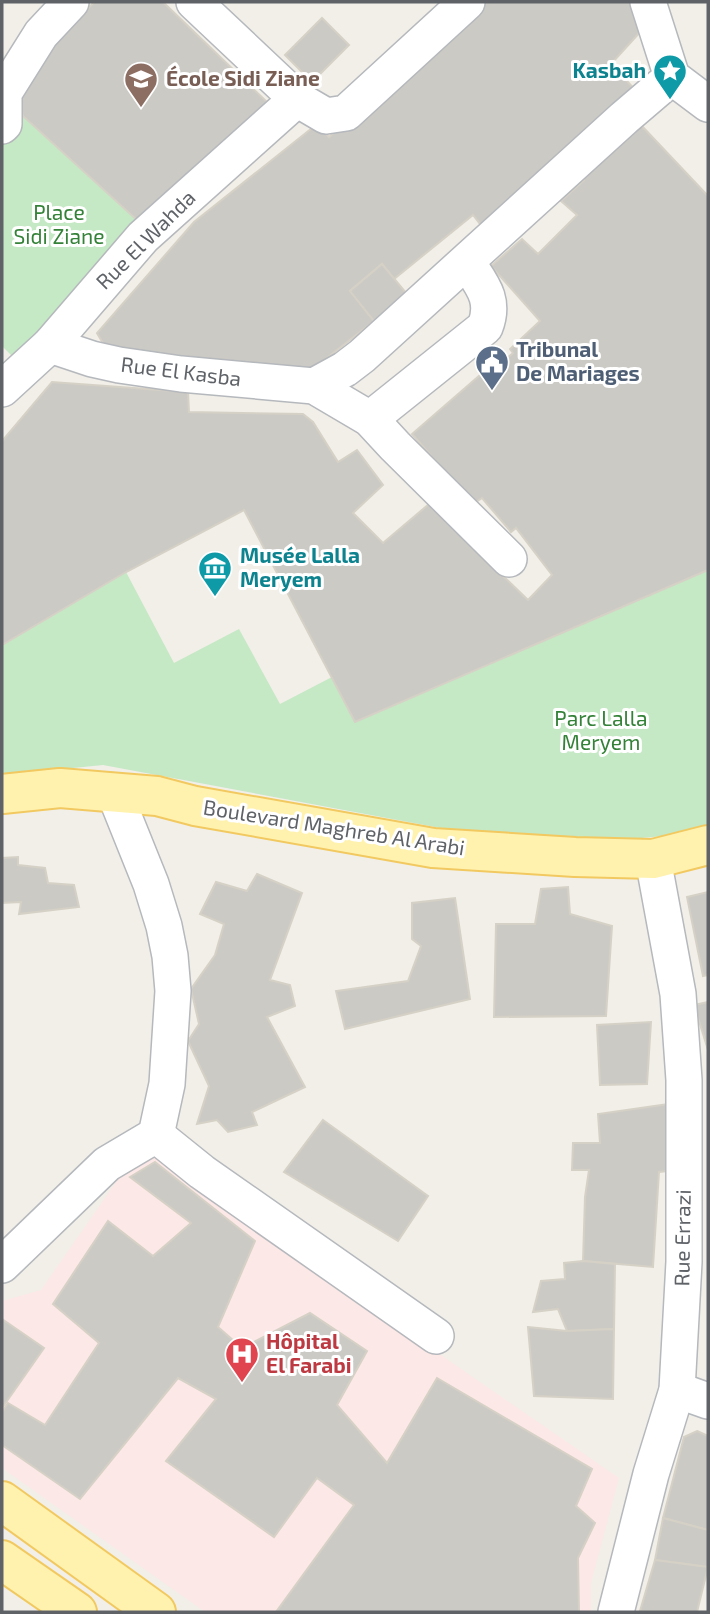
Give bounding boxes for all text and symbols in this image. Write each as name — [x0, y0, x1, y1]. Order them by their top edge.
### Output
place icon: Kasbah — [651, 52, 689, 101]
place label: Kasbah — [573, 57, 646, 82]
school or university icon: École Sidi Ziane — [122, 60, 160, 109]
place label: École Sidi Ziane — [166, 65, 320, 90]
street label: Rue El Wahda — [90, 184, 200, 294]
park label: Place Sidi Ziane — [13, 199, 105, 248]
place label: Tribunal De Mariages — [516, 336, 640, 385]
public building icon: Tribunal De Mariages — [473, 343, 511, 392]
street label: Rue El Kasba — [120, 351, 243, 390]
place label: Musée Lalla Meryem — [240, 542, 360, 592]
museum icon: Musée Lalla Meryem — [196, 549, 234, 598]
park label: Parc Lalla Meryem — [554, 705, 648, 754]
street label: Boulevard Maghreb Al Arabi — [202, 793, 467, 860]
street label: Rue Errazi — [668, 1189, 695, 1287]
place label: Hôpital El Farabi — [266, 1328, 351, 1377]
hospital icon: Hôpital El Farabi — [223, 1335, 261, 1384]

